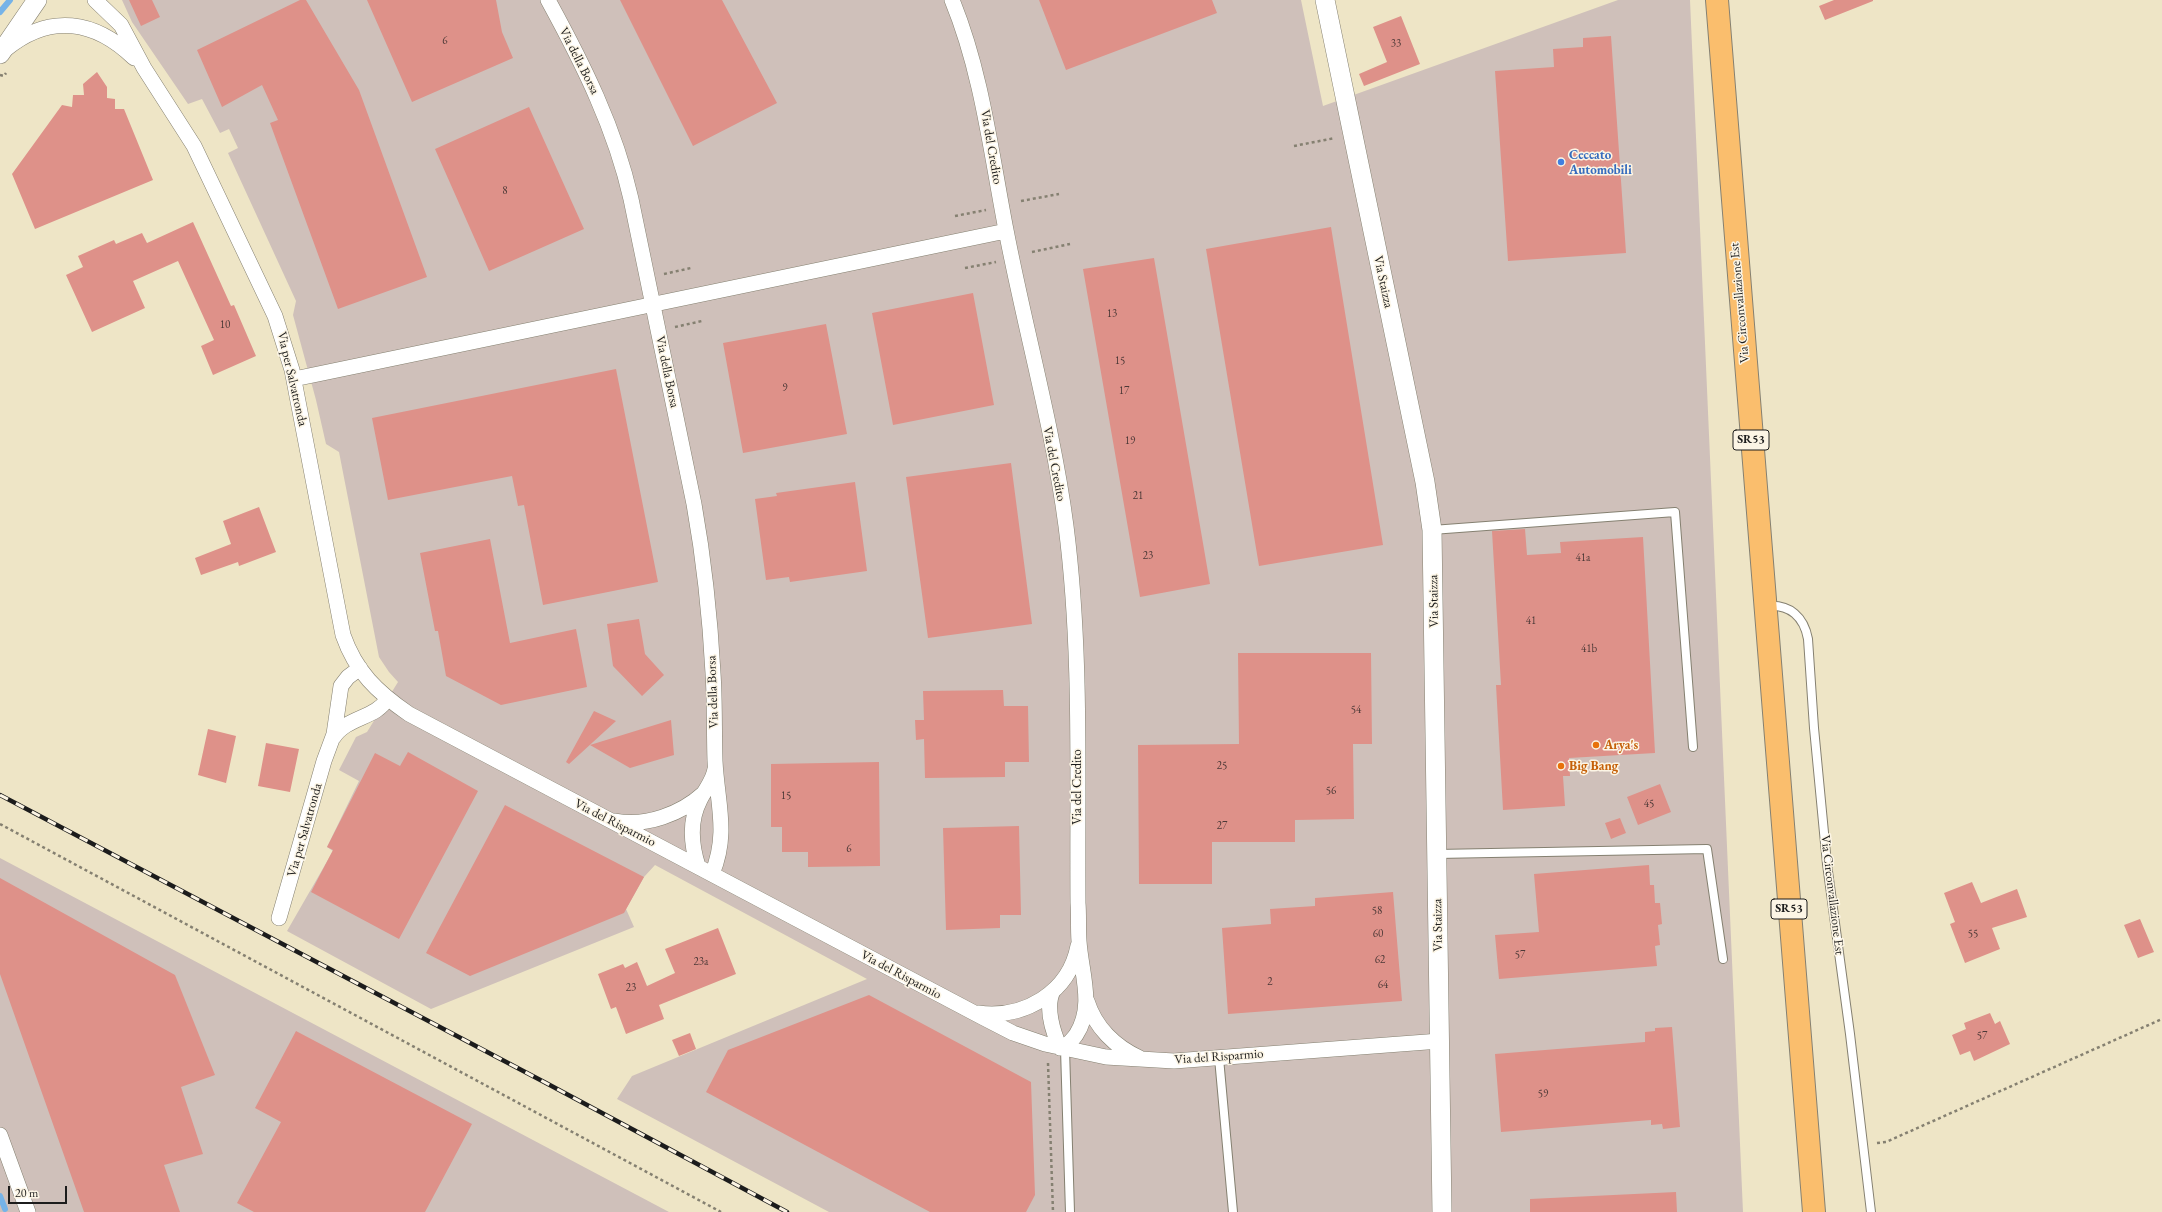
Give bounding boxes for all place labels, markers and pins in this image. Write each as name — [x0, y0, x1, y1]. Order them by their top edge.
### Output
place label: Ceccato Automobili — [1569, 147, 1632, 178]
marker: Ceccato Automobili — [1556, 157, 1566, 167]
place label: Arya's — [1604, 737, 1638, 753]
marker: Arya's — [1591, 740, 1601, 750]
place label: Big Bang — [1569, 758, 1618, 774]
marker: Big Bang — [1556, 761, 1566, 771]

